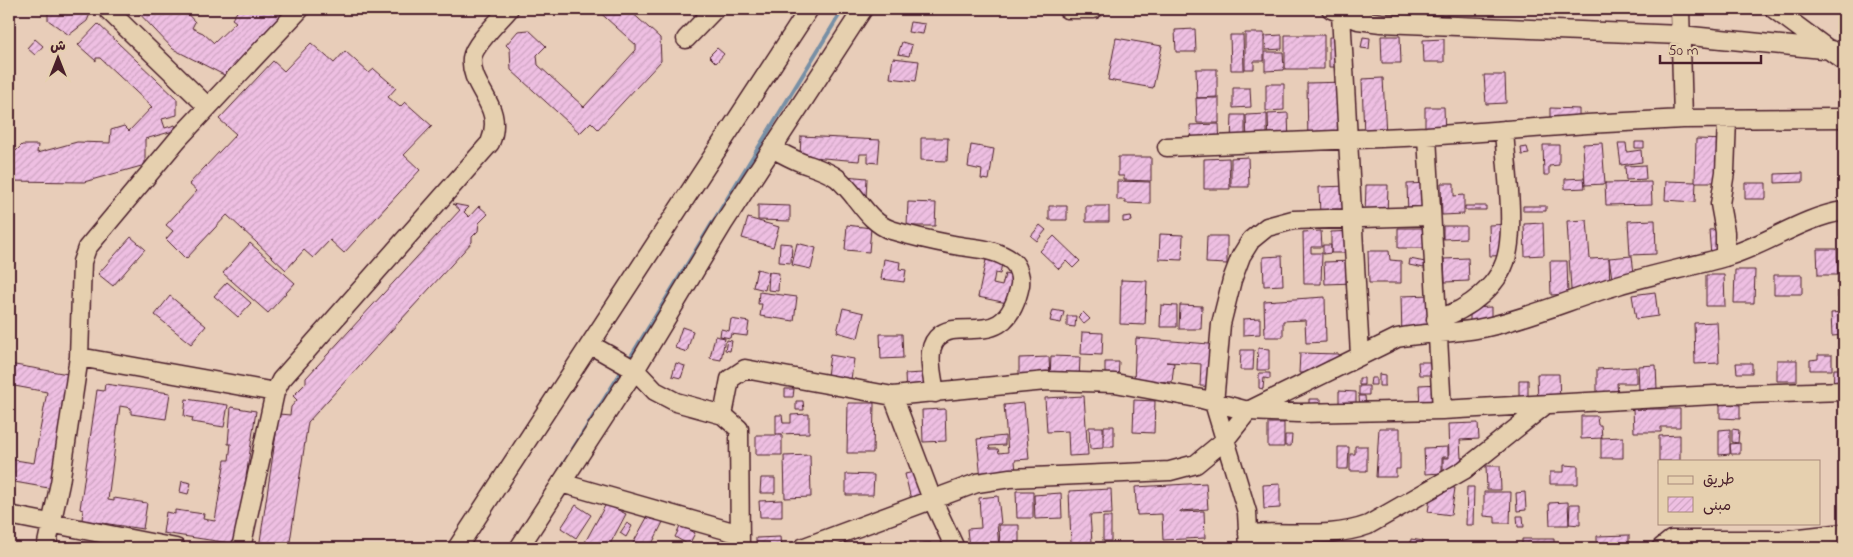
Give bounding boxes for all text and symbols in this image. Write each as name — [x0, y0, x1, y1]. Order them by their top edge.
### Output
north arrow — [32, 32, 82, 82]
scale bar — [1660, 32, 1762, 64]
text: ش — [50, 36, 66, 57]
text: 50 m — [1668, 40, 1699, 62]
legend — [1658, 460, 1820, 524]
text: طريق — [1703, 469, 1735, 491]
text: مبنى — [1703, 495, 1731, 517]

